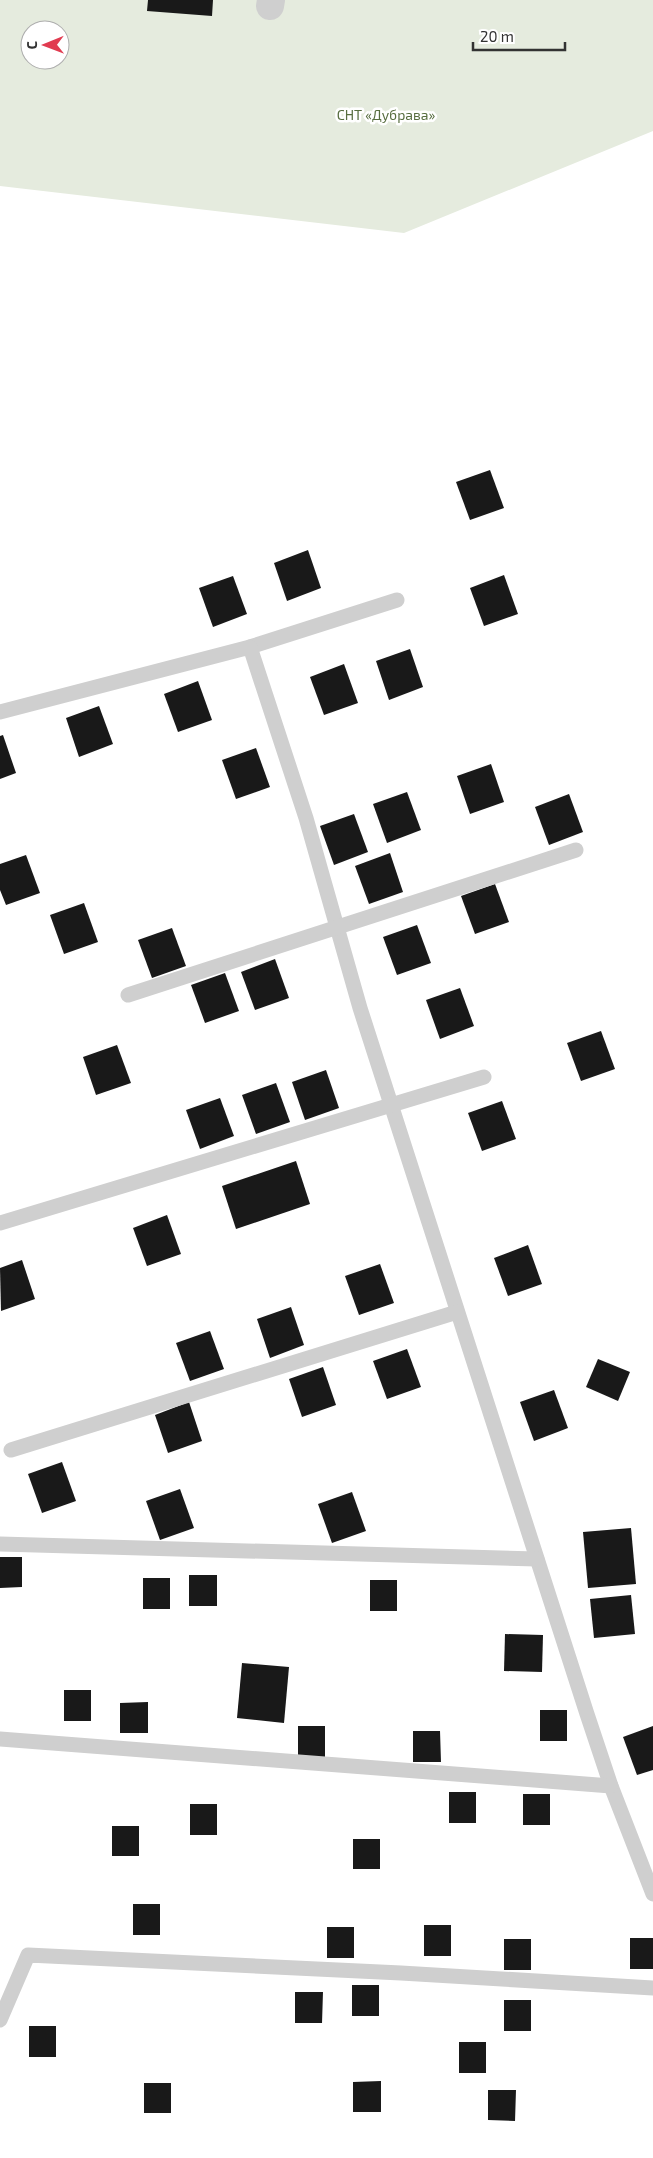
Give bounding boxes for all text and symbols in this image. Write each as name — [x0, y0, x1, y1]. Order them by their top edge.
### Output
north arrow — [20, 20, 70, 70]
scale bar — [473, 20, 566, 52]
text: 20 m — [480, 27, 514, 45]
text: С — [23, 41, 40, 50]
park label: СНТ «Дубрава» — [337, 106, 436, 123]

